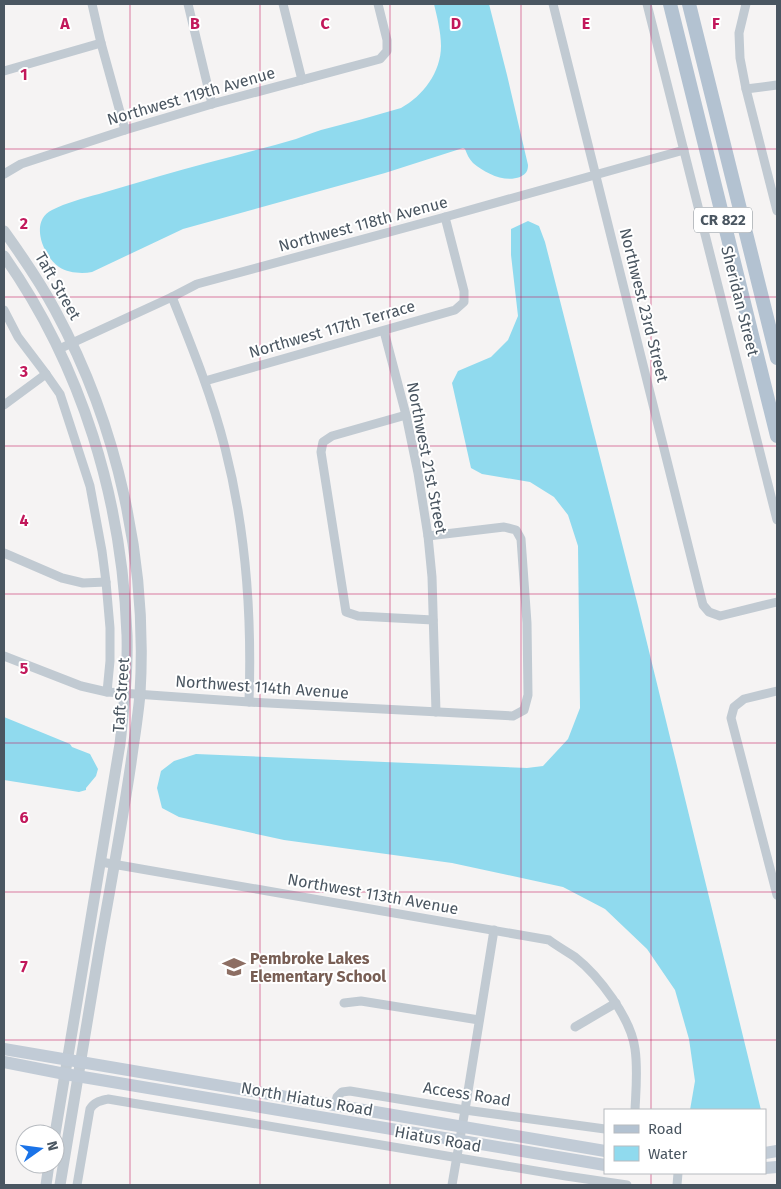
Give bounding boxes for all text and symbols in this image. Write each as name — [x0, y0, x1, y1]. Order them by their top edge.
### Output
text: A — [59, 14, 70, 33]
text: B — [190, 14, 200, 33]
text: C — [320, 14, 330, 33]
text: D — [451, 14, 461, 33]
text: E — [582, 14, 590, 33]
text: F — [712, 14, 720, 33]
street label: Northwest 119th Avenue — [105, 63, 277, 129]
text: 1 — [20, 65, 28, 84]
street label: Northwest 118th Avenue — [276, 192, 450, 256]
road number: CR 822 — [694, 208, 752, 232]
text: 2 — [20, 214, 28, 233]
street label: Northwest 23rd Street — [616, 226, 672, 384]
street label: Sheridan Street — [717, 244, 763, 358]
street label: Taft Street — [31, 249, 85, 323]
street label: Northwest 117th Terrace — [247, 296, 417, 362]
text: 3 — [19, 362, 28, 381]
street label: Northwest 21st Street — [403, 380, 451, 536]
text: 4 — [19, 511, 29, 530]
street label: Taft Street — [109, 657, 133, 733]
text: 5 — [20, 659, 29, 678]
street label: Northwest 114th Avenue — [175, 671, 349, 703]
text: 6 — [19, 808, 29, 827]
street label: Northwest 113th Avenue — [286, 870, 460, 918]
place label: Pembroke Lakes Elementary School — [250, 949, 386, 986]
school or university icon: Pembroke Lakes Elementary School — [221, 954, 247, 980]
text: 7 — [20, 957, 28, 976]
street label: North Hiatus Road — [240, 1078, 374, 1120]
street label: Access Road — [422, 1078, 512, 1110]
legend — [604, 1109, 766, 1174]
text: Road — [648, 1120, 683, 1138]
street label: Hiatus Road — [393, 1122, 483, 1156]
north arrow — [15, 1124, 65, 1174]
text: N — [43, 1139, 62, 1153]
text: Water — [648, 1145, 687, 1163]

